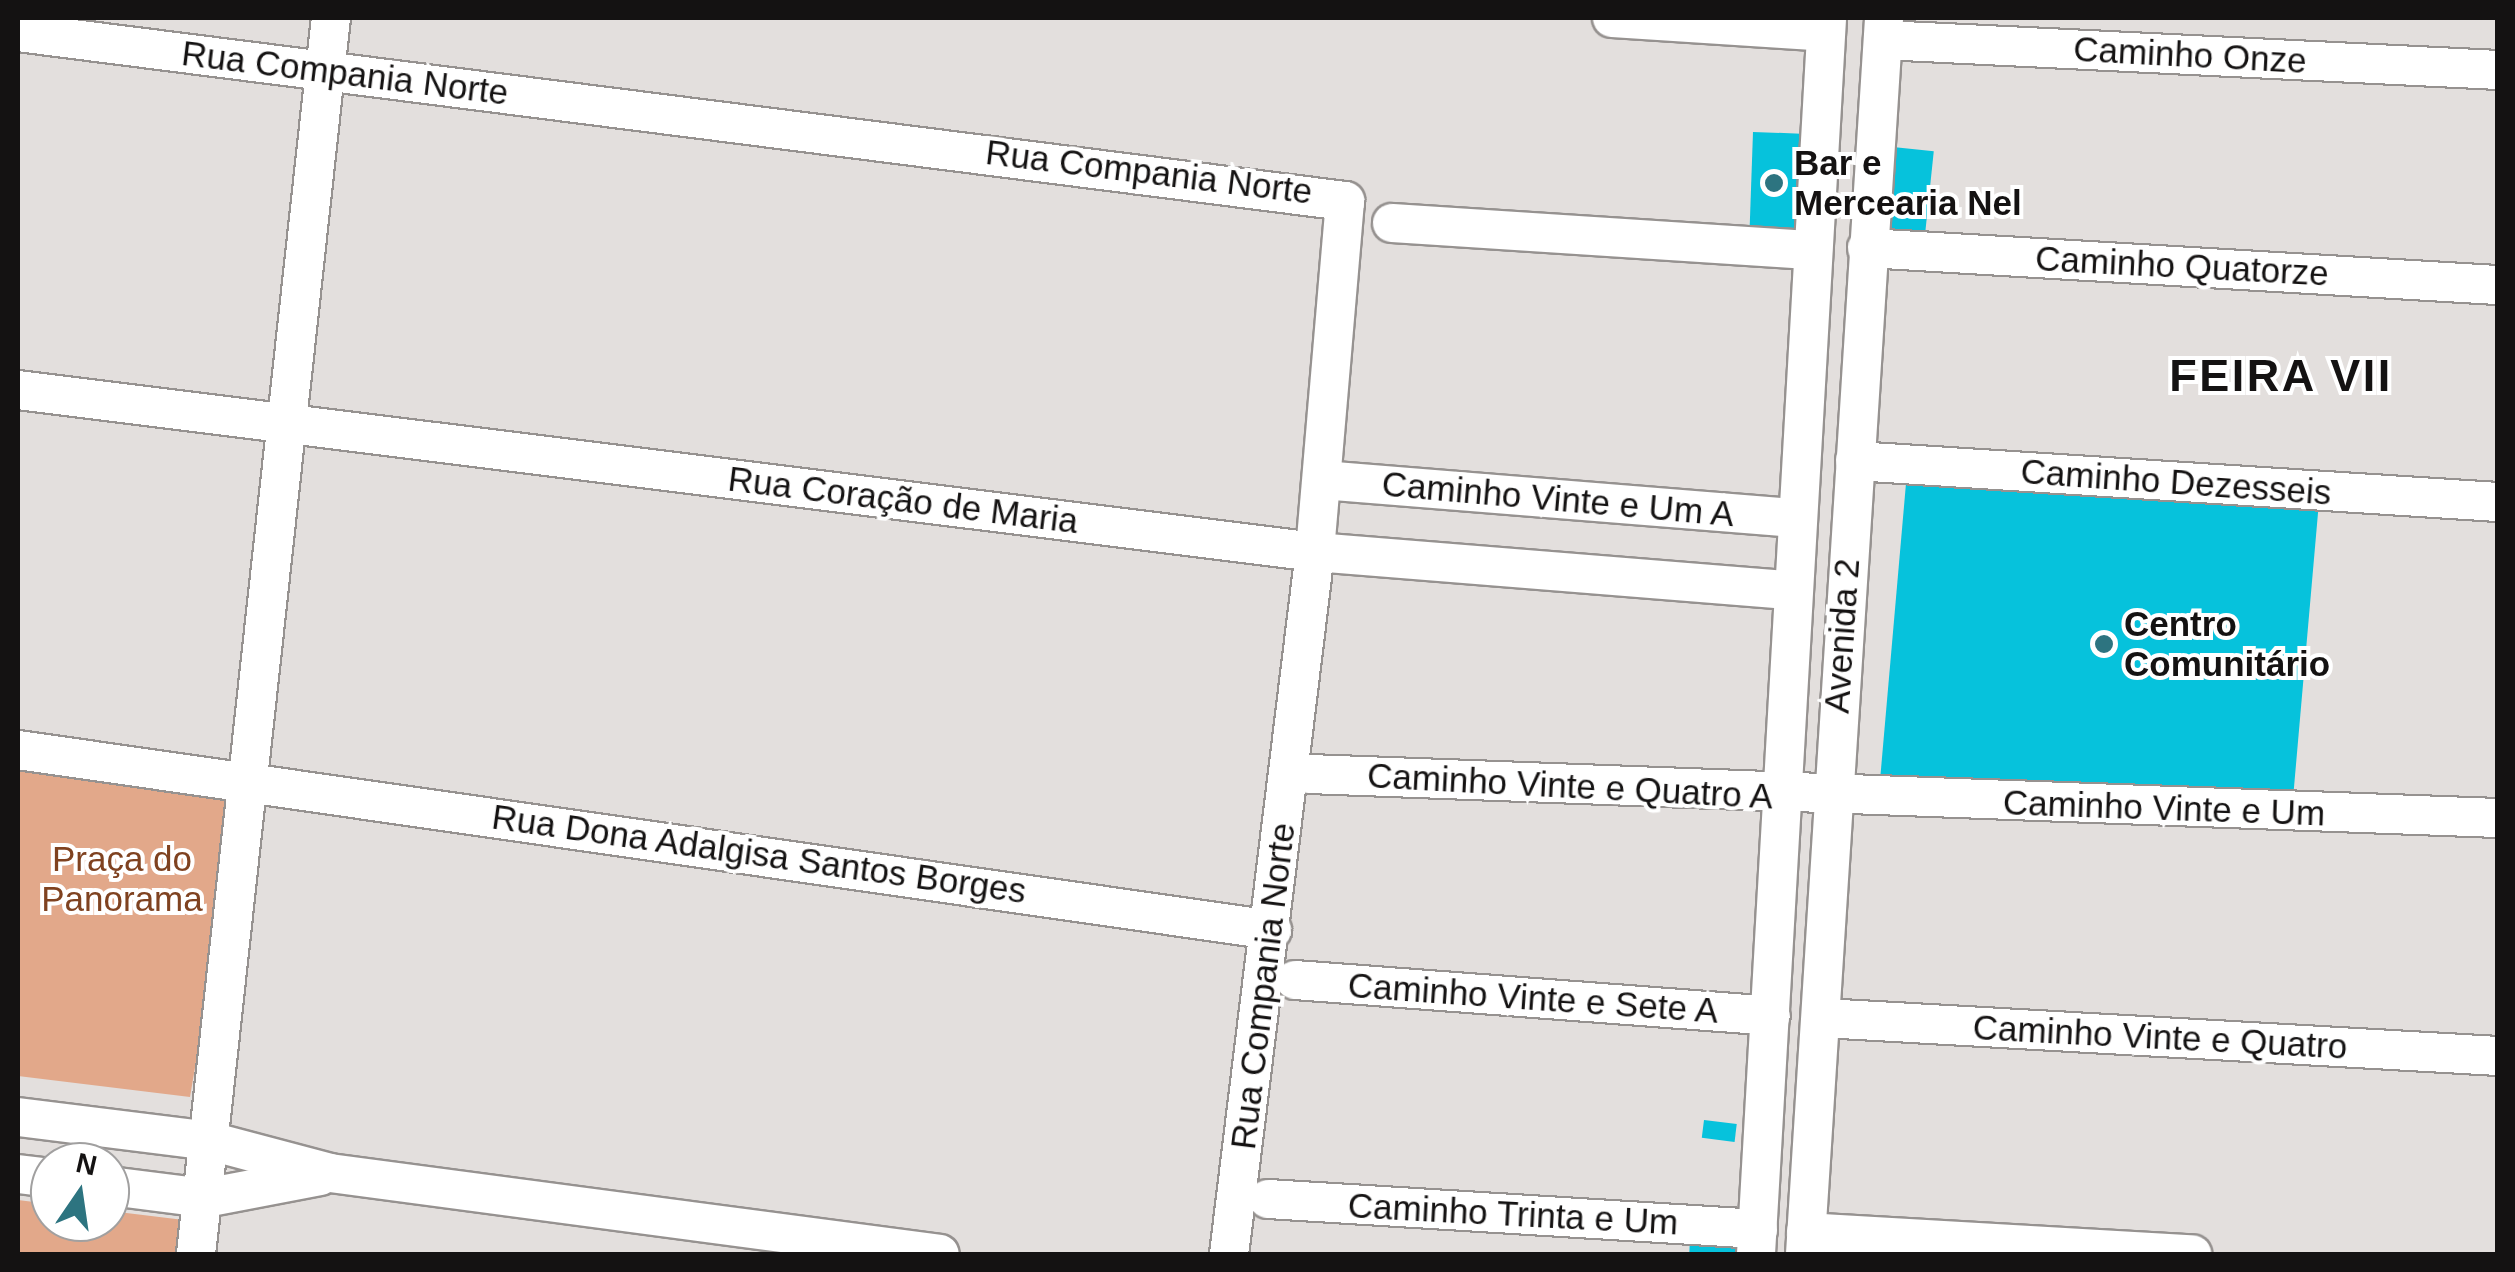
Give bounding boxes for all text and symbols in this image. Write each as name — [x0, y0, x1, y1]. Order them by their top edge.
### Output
street label: Caminho Onze — [2072, 28, 2308, 82]
street label: Rua Compania Norte — [179, 32, 511, 114]
street label: Rua Compania Norte — [983, 131, 1315, 213]
place label: Bar e Mercearia Nel — [1794, 142, 2022, 224]
marker: Bar e Mercearia Nel — [1763, 172, 1785, 194]
street label: Caminho Quatorze — [2034, 237, 2330, 295]
district label: FEIRA VII — [2168, 349, 2394, 403]
street label: Caminho Dezesseis — [2019, 450, 2333, 514]
street label: Rua Coração de Maria — [726, 458, 1080, 542]
street label: Caminho Vinte e Um A — [1379, 463, 1737, 535]
street label: Avenida 2 — [1816, 557, 1868, 715]
place label: Centro Comunitário — [2124, 603, 2330, 685]
marker: Centro Comunitário — [2093, 633, 2115, 655]
street label: Caminho Vinte e Quatro A — [1365, 754, 1775, 818]
street label: Caminho Vinte e Um — [2002, 781, 2326, 835]
street label: Rua Dona Adalgisa Santos Borges — [488, 796, 1030, 912]
street label: Rua Compania Norte — [1222, 820, 1304, 1152]
park label: Praça do Panorama — [41, 838, 203, 920]
street label: Caminho Vinte e Sete A — [1346, 964, 1720, 1032]
street label: Caminho Vinte e Quatro — [1972, 1006, 2348, 1068]
north arrow — [30, 1142, 130, 1242]
text: N — [73, 1147, 100, 1182]
street label: Caminho Trinta e Um — [1346, 1184, 1680, 1244]

